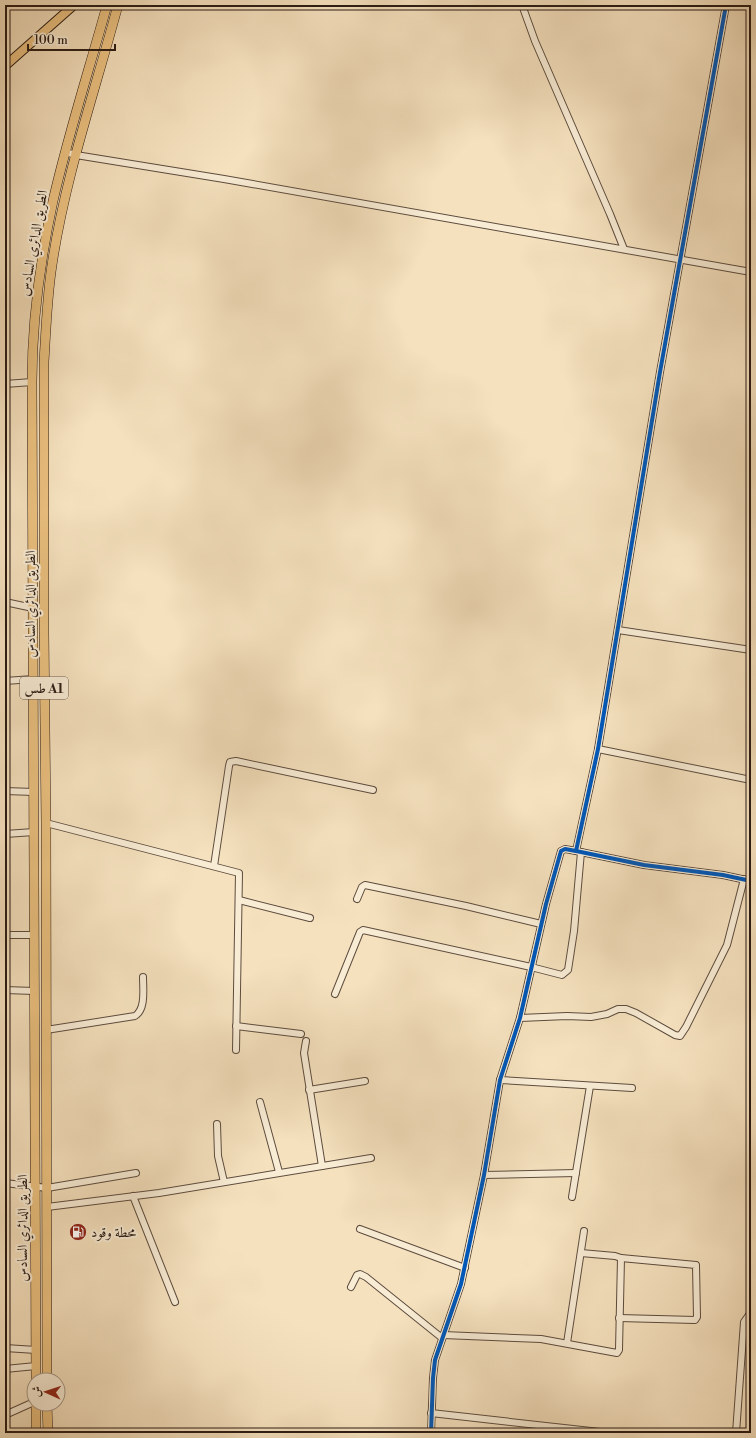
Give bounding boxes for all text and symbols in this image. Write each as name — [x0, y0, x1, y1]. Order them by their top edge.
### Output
scale bar — [28, 26, 115, 52]
text: 100 m — [34, 33, 68, 48]
street label: الطريق الدائري السادس — [16, 189, 54, 298]
street label: الطريق الدائري السادس — [22, 550, 42, 658]
road number: طس A1 — [20, 677, 68, 699]
street label: الطريق الدائري السادس — [14, 1174, 34, 1282]
fuel station icon: محطة وقود — [68, 1222, 88, 1242]
place label: محطة وقود — [91, 1224, 137, 1242]
north arrow — [26, 1372, 66, 1412]
text: ش — [30, 1386, 44, 1397]

